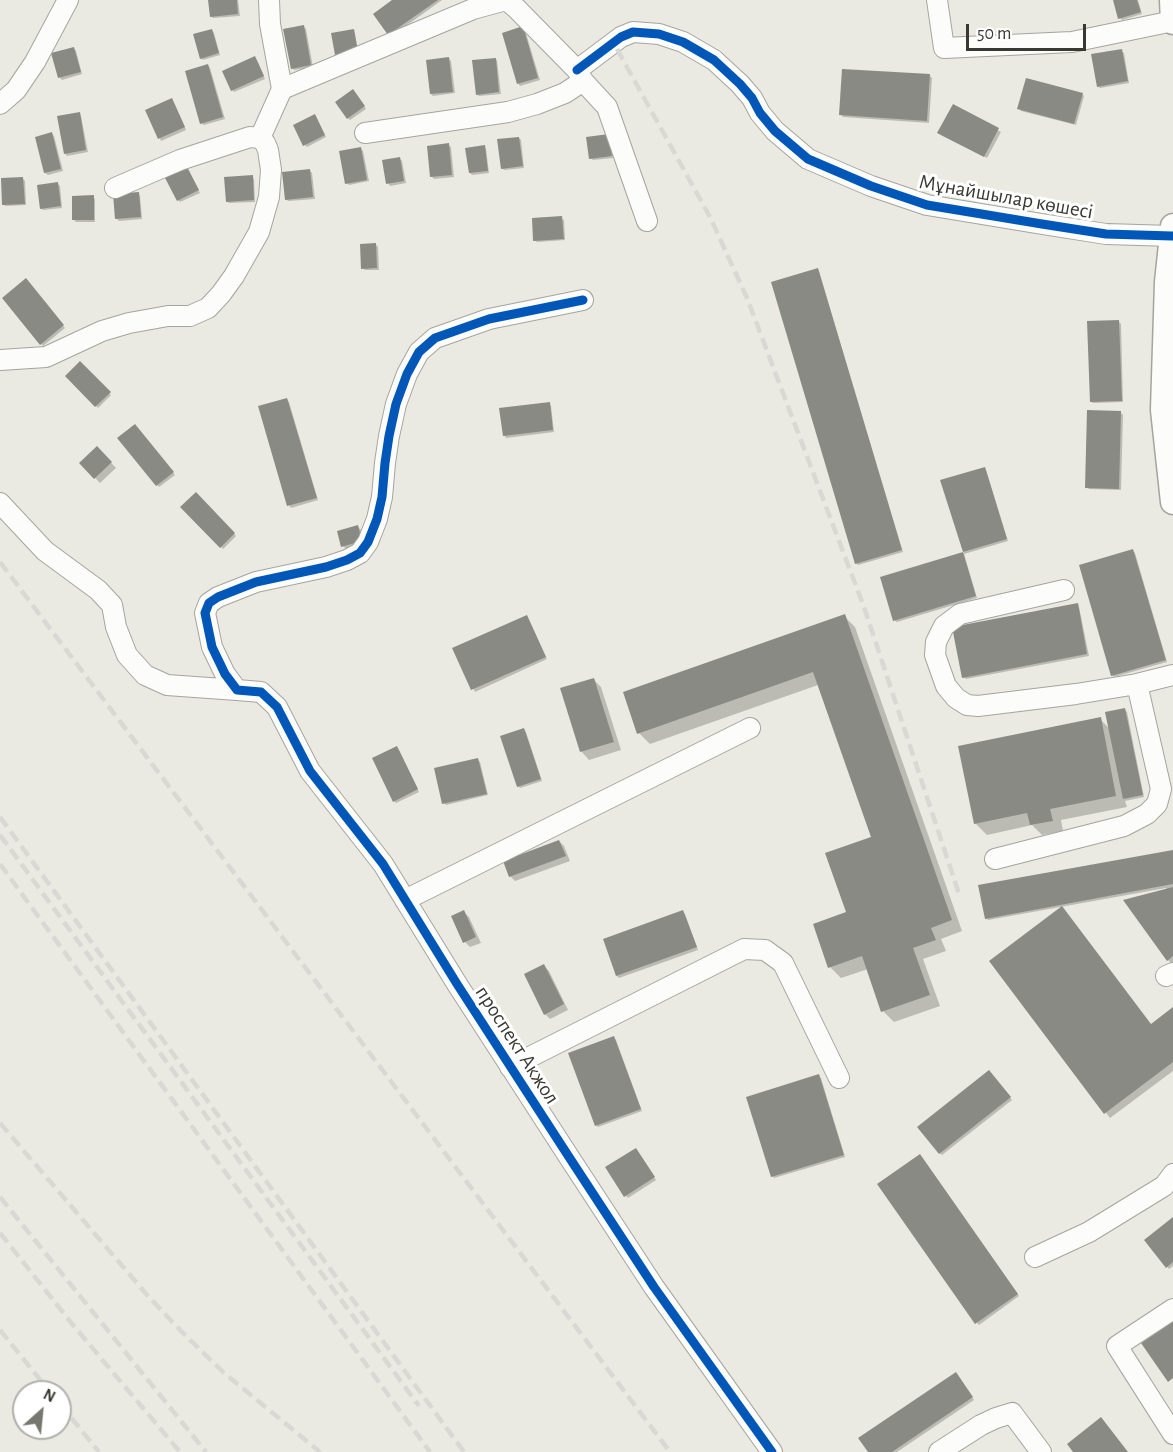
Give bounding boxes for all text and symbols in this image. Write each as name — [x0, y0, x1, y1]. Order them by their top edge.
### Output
scale bar — [969, 12, 1089, 50]
text: 50 m — [977, 25, 1011, 43]
street label: Мұнайшылар көшесі — [917, 169, 1095, 225]
street label: проспект Акжол — [469, 981, 565, 1109]
north arrow — [12, 1380, 72, 1440]
text: N — [41, 1386, 58, 1405]

